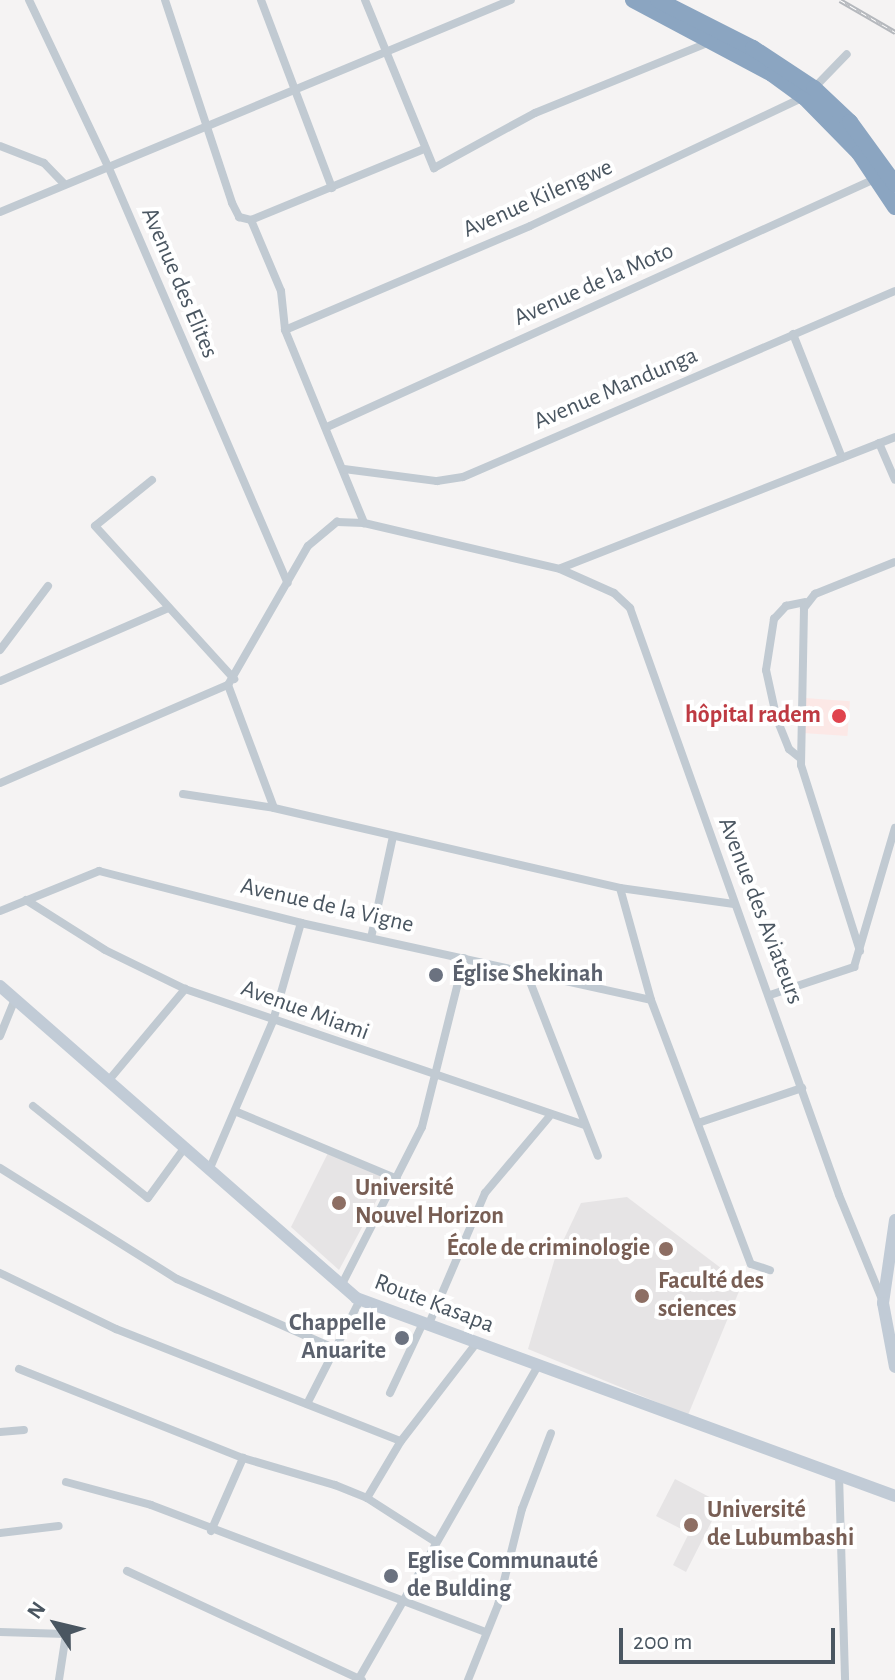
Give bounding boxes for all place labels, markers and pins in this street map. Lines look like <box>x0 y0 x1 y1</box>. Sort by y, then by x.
place label: hôpital radem <box>685 702 821 730</box>
marker: hôpital radem <box>828 705 850 727</box>
place label: Église Shekinah <box>452 961 603 989</box>
marker: Église Shekinah <box>427 966 445 984</box>
place label: Université Nouvel Horizon <box>355 1175 504 1231</box>
marker: Université Nouvel Horizon <box>330 1194 348 1212</box>
place label: École de criminologie <box>447 1235 650 1263</box>
marker: École de criminologie <box>657 1240 675 1258</box>
place label: Faculté des sciences <box>658 1268 764 1324</box>
marker: Faculté des sciences <box>633 1287 651 1305</box>
place label: Chappelle Anuarite <box>289 1310 386 1366</box>
marker: Chappelle Anuarite <box>393 1329 411 1347</box>
place label: Université de Lubumbashi <box>707 1497 854 1553</box>
marker: Université de Lubumbashi <box>682 1516 700 1534</box>
place label: Eglise Communauté de Bulding <box>407 1548 598 1604</box>
marker: Eglise Communauté de Bulding <box>382 1567 400 1585</box>

